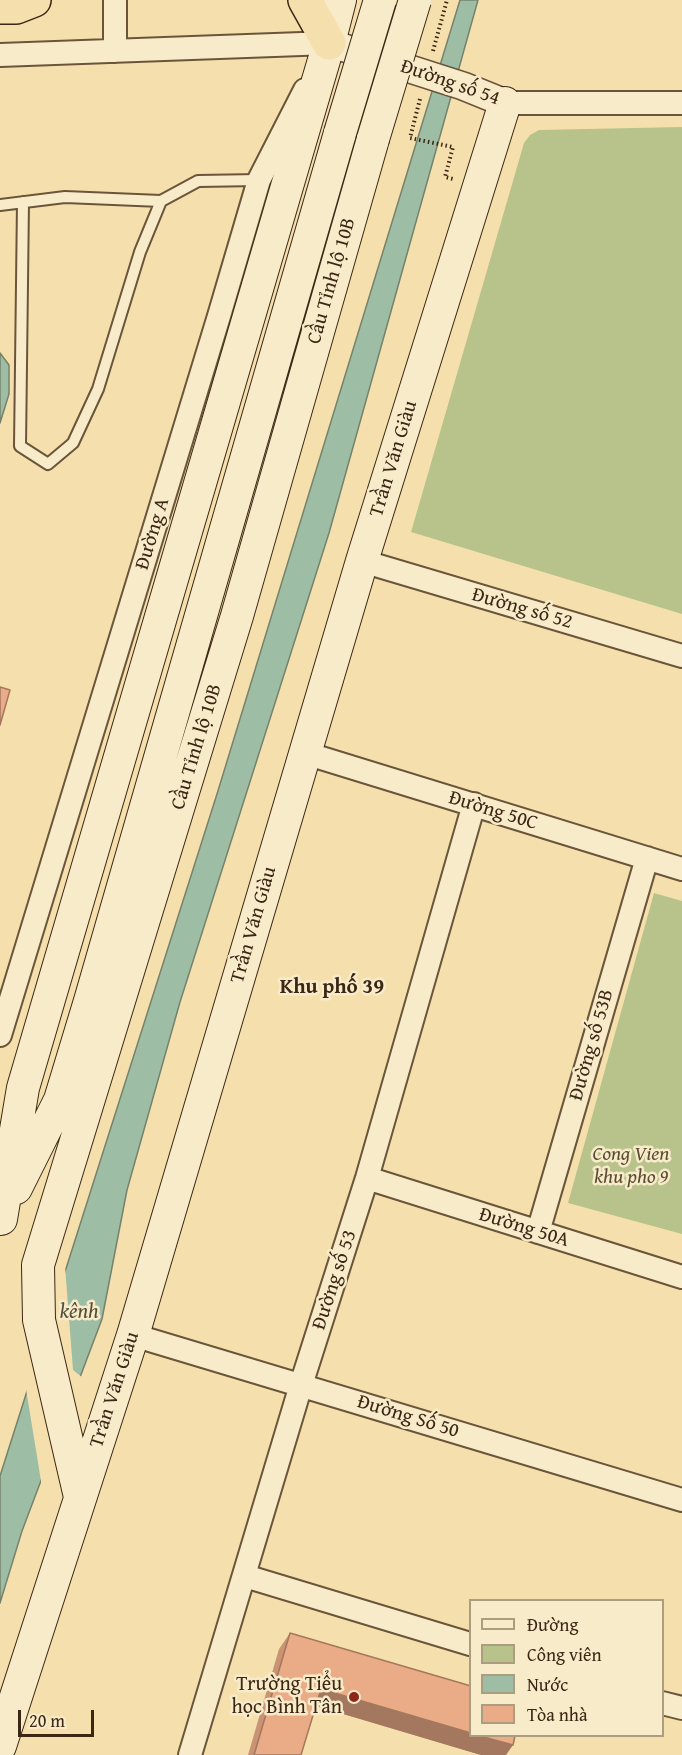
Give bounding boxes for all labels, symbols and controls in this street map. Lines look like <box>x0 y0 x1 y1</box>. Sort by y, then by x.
street label: Đường số 54 <box>397 55 503 111</box>
street label: Cầu Tỉnh lộ 10B <box>303 215 361 347</box>
street label: Trần Văn Giàu <box>365 398 423 520</box>
street label: Đường A <box>131 495 175 573</box>
street label: Đường số 52 <box>469 583 575 635</box>
street label: Cầu Tỉnh lộ 10B <box>167 681 227 813</box>
street label: Đường 50C <box>446 786 540 836</box>
street label: Trần Văn Giàu <box>226 864 282 986</box>
district label: Khu phố 39 <box>280 975 384 1001</box>
street label: Đường số 53B <box>565 987 619 1103</box>
park label: Cong Vien khu pho 9 <box>593 1143 669 1190</box>
street label: Đường 50A <box>476 1203 572 1253</box>
street label: Đường số 53 <box>308 1227 362 1333</box>
water label: kênh <box>59 1300 99 1326</box>
street label: Trần Văn Giàu <box>85 1329 145 1451</box>
street label: Đường Số 50 <box>354 1390 462 1444</box>
legend <box>469 1599 664 1737</box>
text: Đường <box>527 1611 578 1638</box>
text: Công viên <box>527 1641 602 1668</box>
text: Nước <box>527 1671 568 1698</box>
place label: Trường Tiểu học Bình Tân <box>232 1673 342 1720</box>
marker: Trường Tiểu học Bình Tân <box>347 1690 361 1704</box>
scale bar <box>21 1698 98 1736</box>
text: Tòa nhà <box>527 1701 587 1728</box>
text: 20 m <box>29 1707 65 1734</box>

